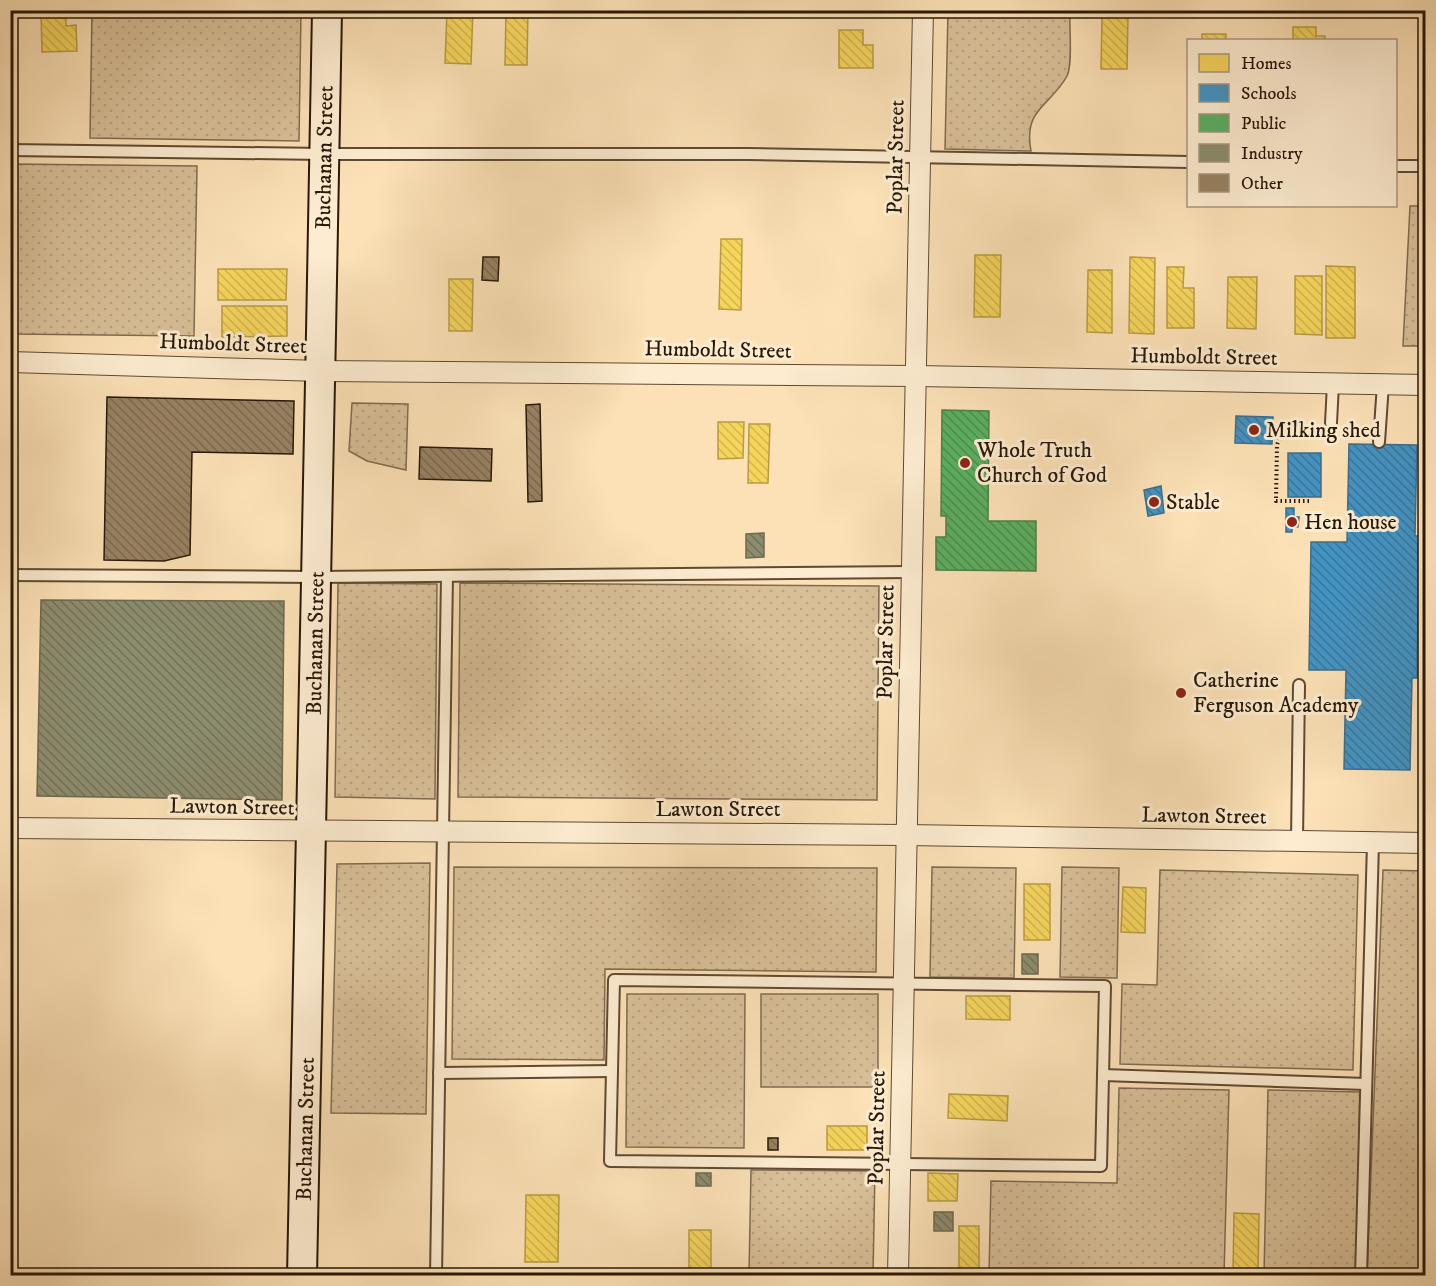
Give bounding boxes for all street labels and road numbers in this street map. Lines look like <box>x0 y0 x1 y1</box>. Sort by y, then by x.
street label: Buchanan Street <box>309 85 339 229</box>
street label: Poplar Street <box>881 99 911 215</box>
street label: Humboldt Street <box>159 328 307 360</box>
street label: Humboldt Street <box>644 335 792 365</box>
street label: Humboldt Street <box>1130 342 1278 372</box>
street label: Buchanan Street <box>300 571 330 715</box>
street label: Poplar Street <box>871 584 901 700</box>
street label: Lawton Street <box>169 792 295 822</box>
street label: Lawton Street <box>655 796 781 823</box>
street label: Lawton Street <box>1141 801 1267 831</box>
street label: Buchanan Street <box>290 1057 320 1201</box>
street label: Poplar Street <box>862 1070 892 1186</box>

